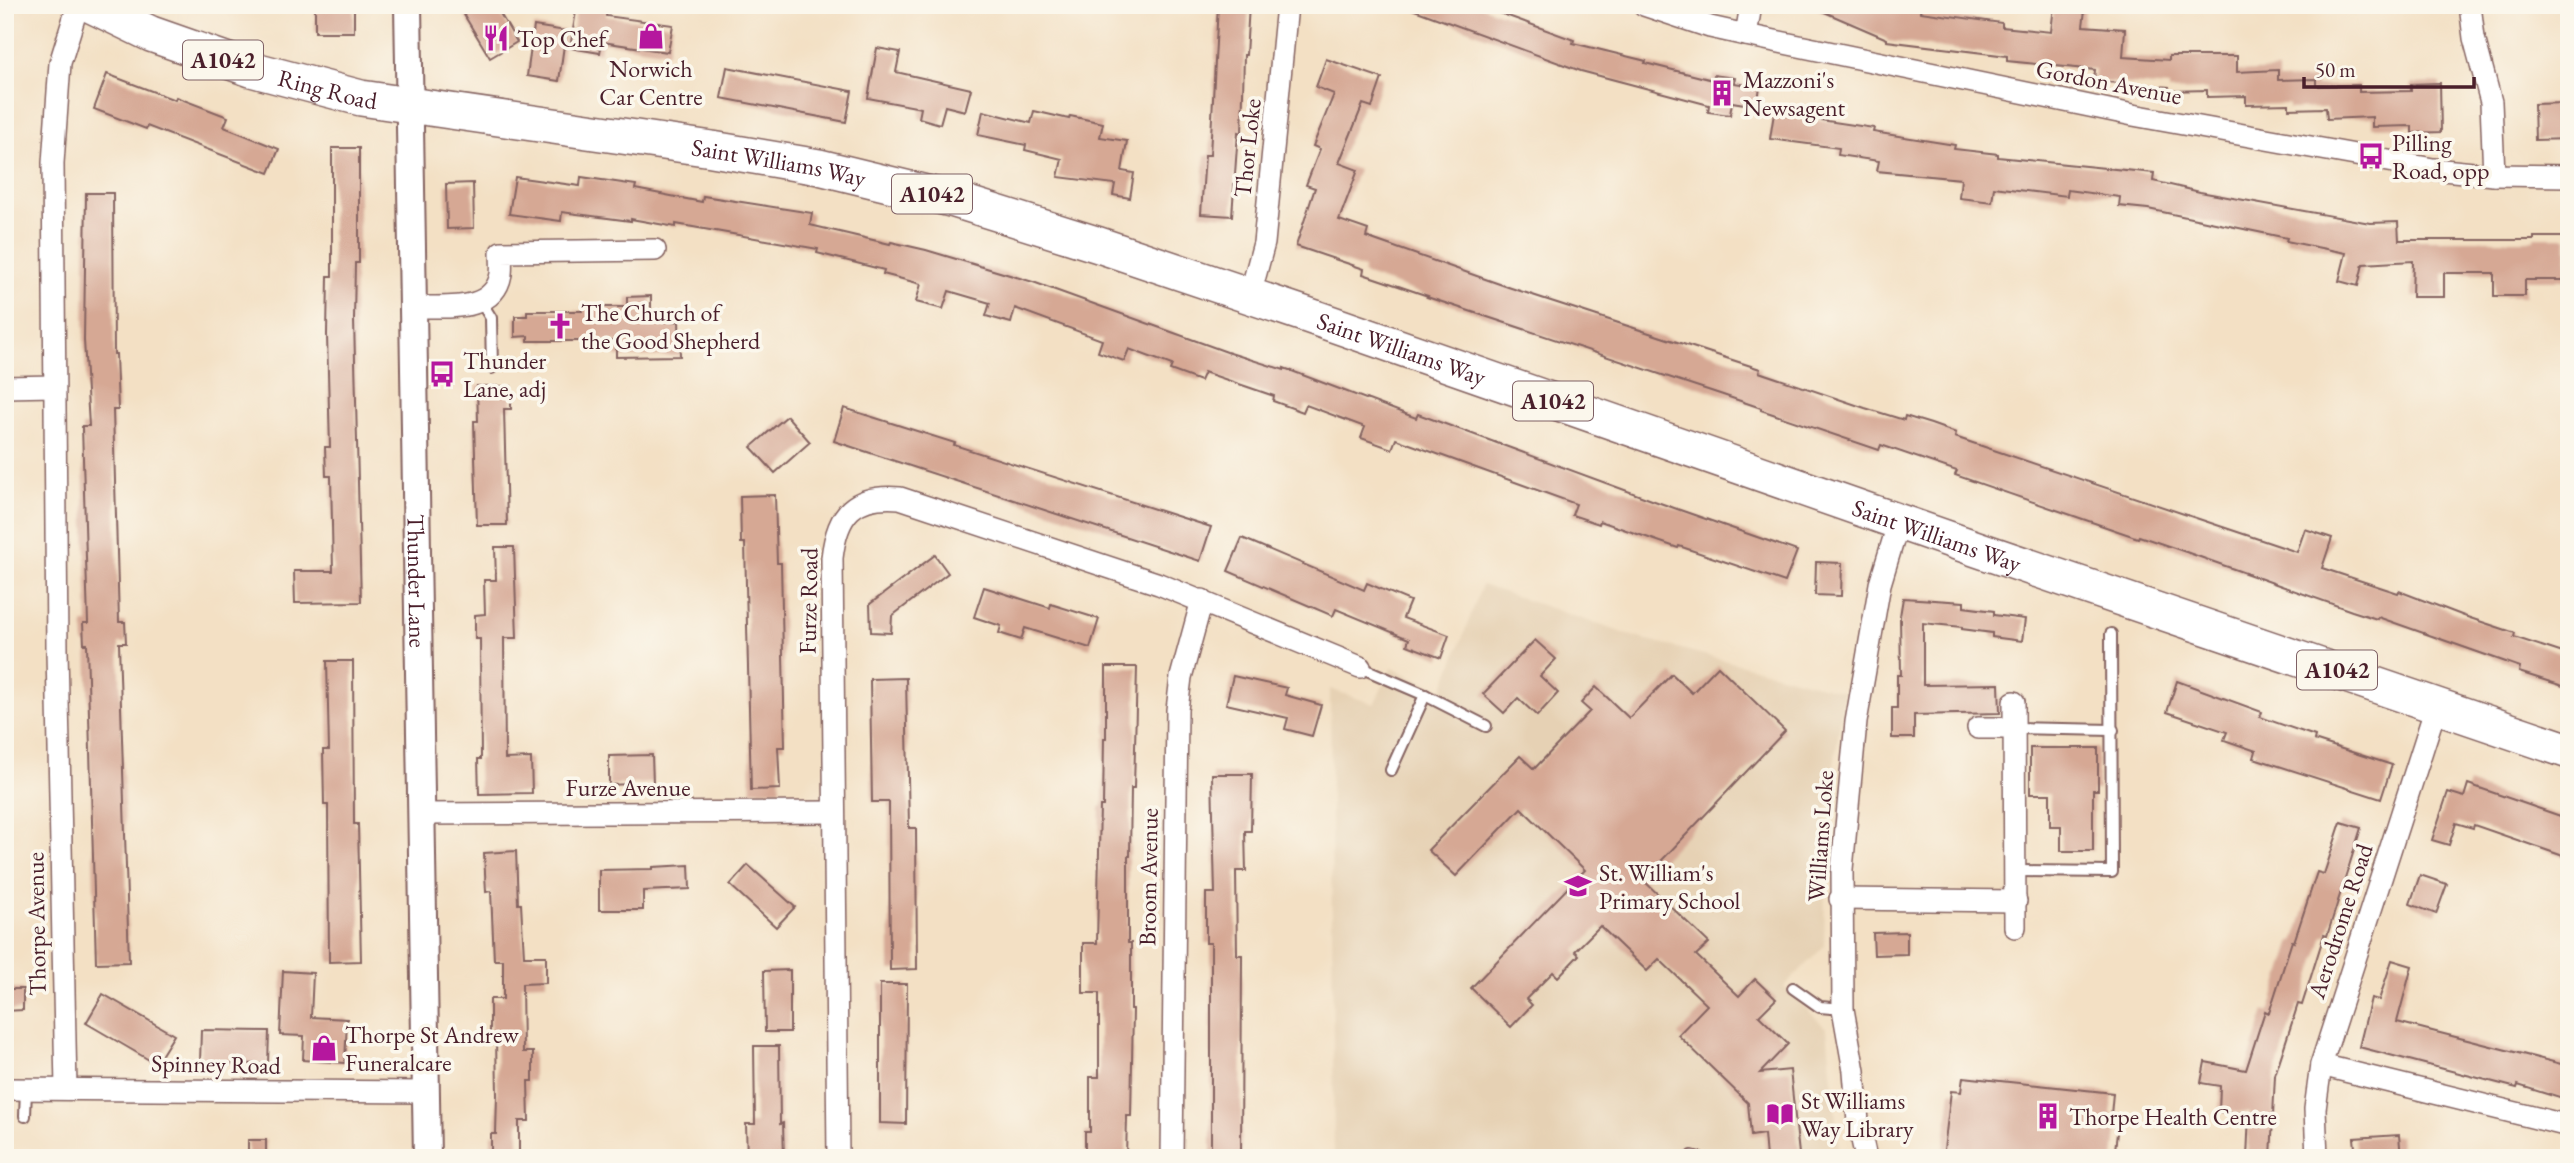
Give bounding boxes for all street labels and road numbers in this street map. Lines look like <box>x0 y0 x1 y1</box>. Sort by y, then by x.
road number: A1042 <box>183 40 263 80</box>
street label: Gordon Avenue <box>2034 53 2184 111</box>
street label: Ring Road <box>275 61 380 116</box>
street label: Thor Loke <box>1226 97 1268 199</box>
street label: Saint Williams Way <box>690 131 870 193</box>
road number: A1042 <box>892 174 972 214</box>
street label: Saint Williams Way <box>1313 304 1491 392</box>
road number: A1042 <box>1513 382 1593 420</box>
street label: Saint Williams Way <box>1848 491 2026 579</box>
street label: Thunder Lane <box>401 514 434 648</box>
street label: Furze Road <box>792 547 824 654</box>
road number: A1042 <box>2297 650 2377 690</box>
street label: Williams Loke <box>1800 769 1840 903</box>
street label: Furze Avenue <box>565 772 691 803</box>
street label: Broom Avenue <box>1131 808 1165 946</box>
street label: Aerodrome Road <box>2300 839 2380 1003</box>
street label: Thorpe Avenue <box>19 852 53 996</box>
street label: Spinney Road <box>151 1047 282 1081</box>

